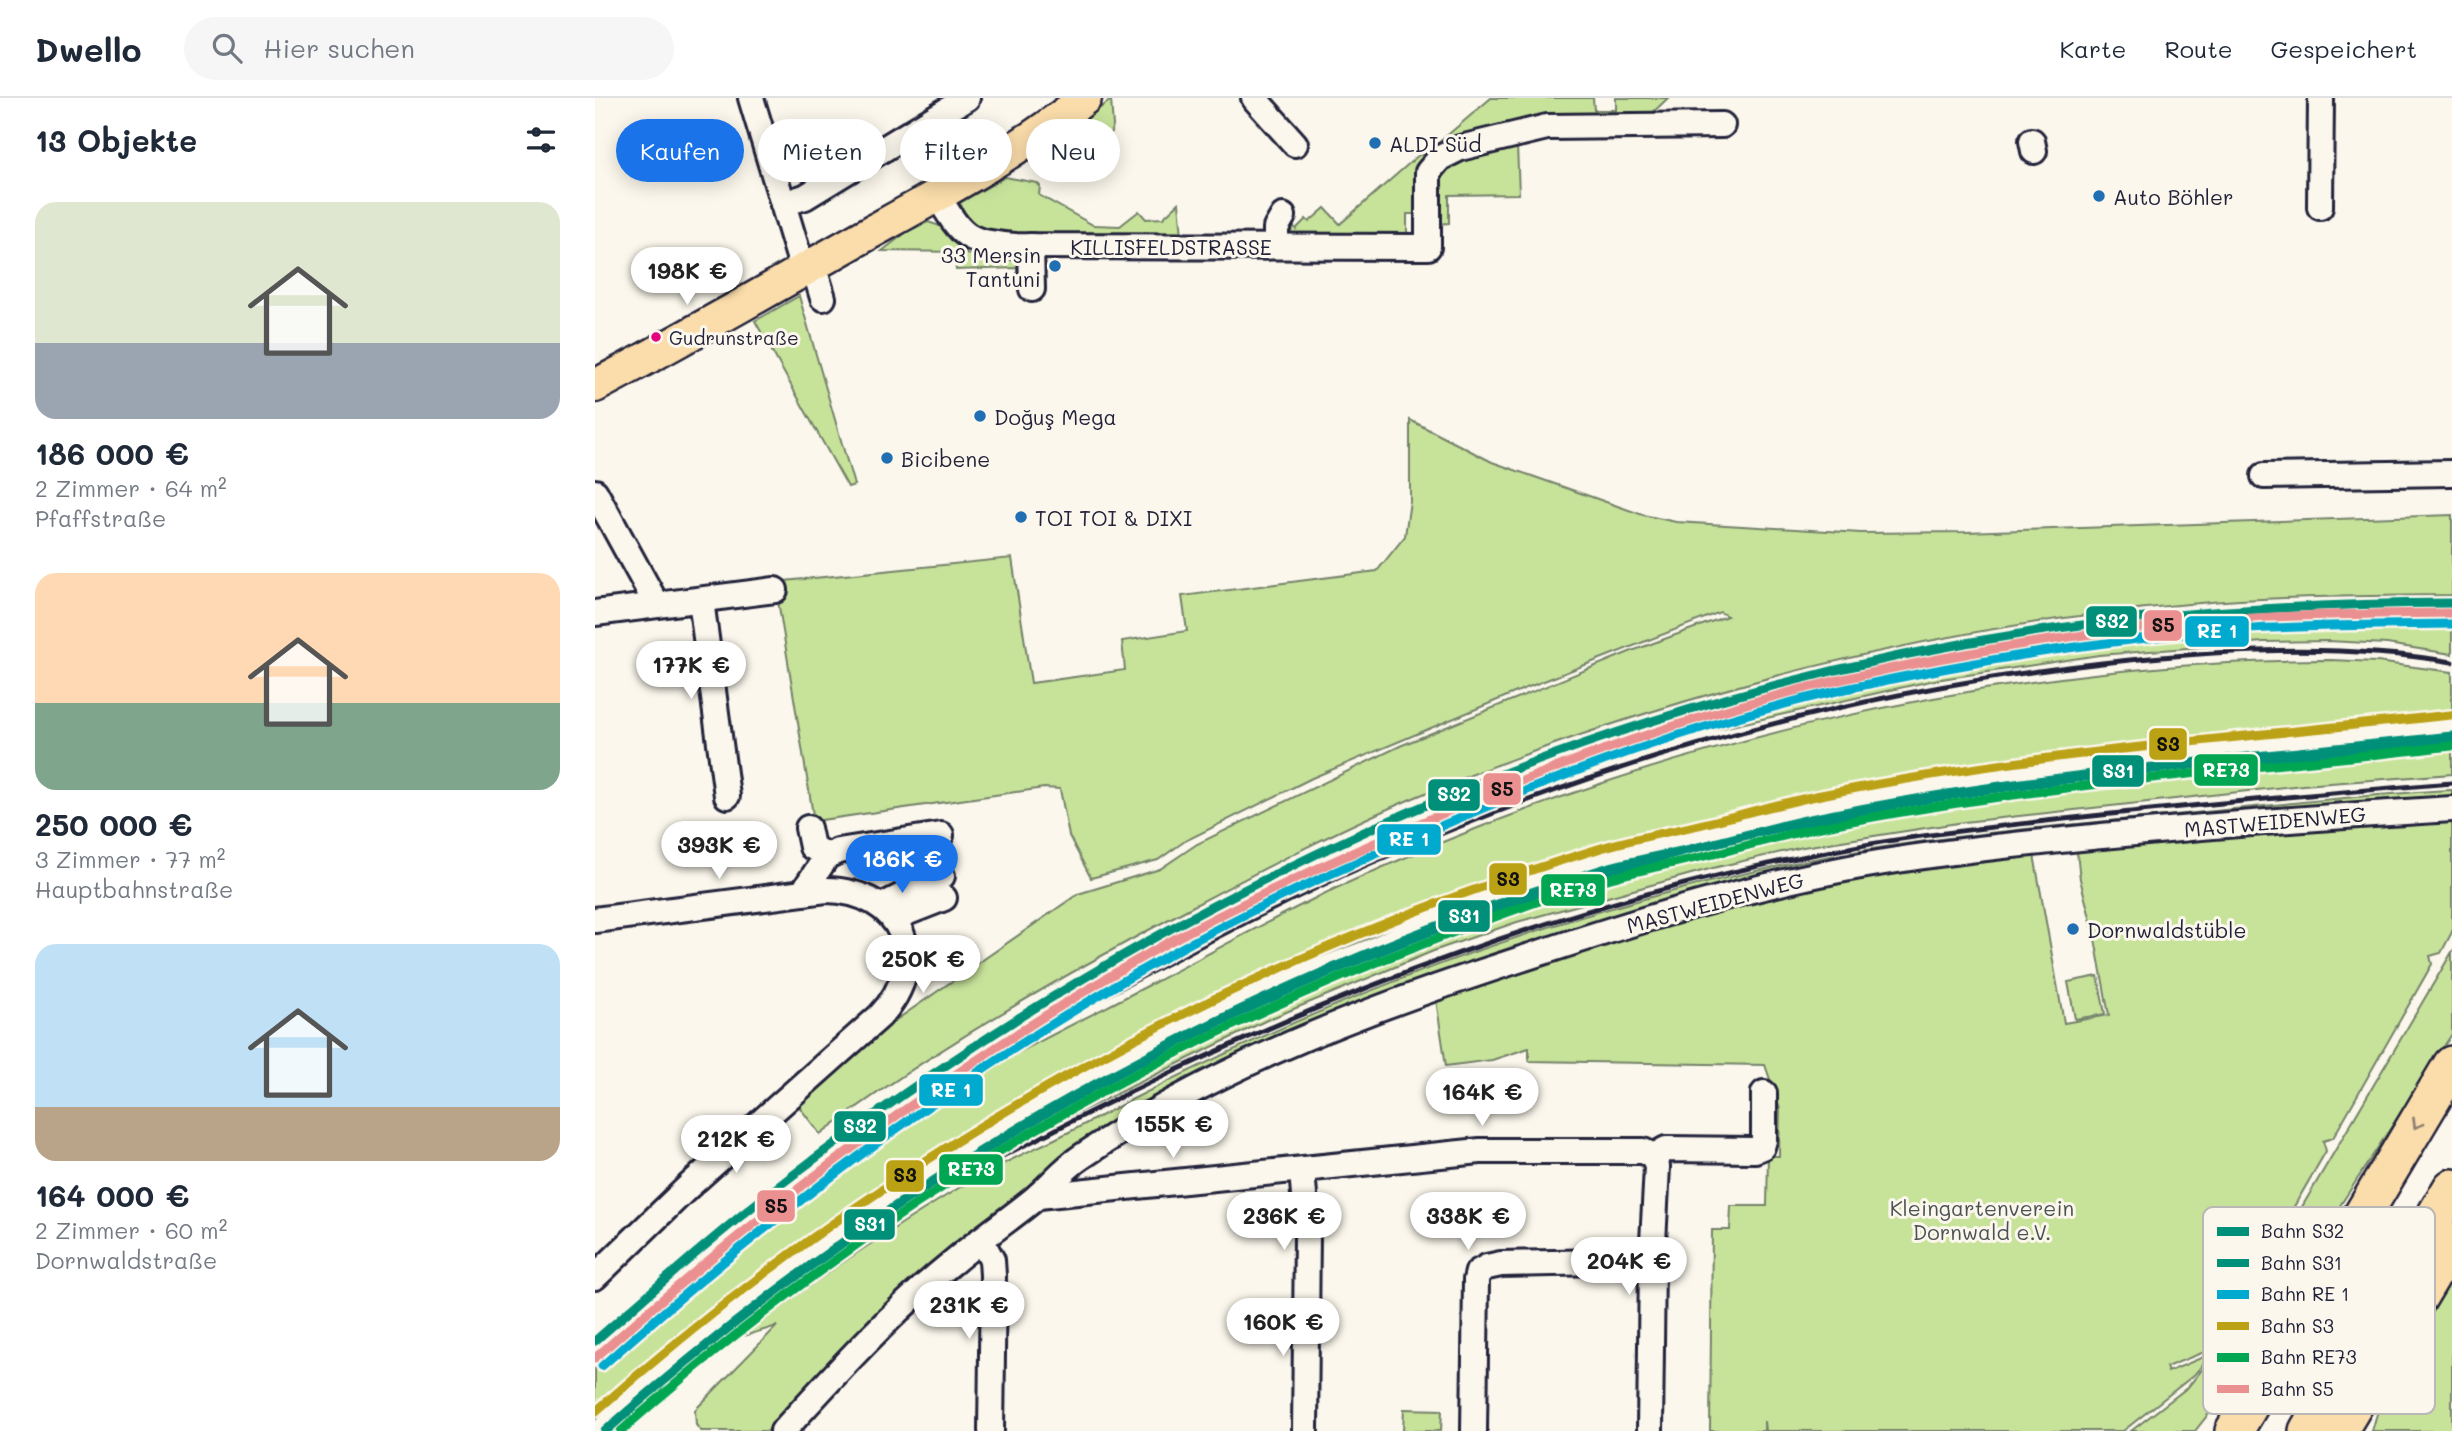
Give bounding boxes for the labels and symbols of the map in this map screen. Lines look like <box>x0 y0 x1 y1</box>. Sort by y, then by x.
place label: ALDI Süd <box>1389 130 1482 157</box>
marker: ALDI Süd <box>1367 135 1383 151</box>
place label: Auto Böhler <box>2113 183 2234 210</box>
marker: Auto Böhler <box>2091 188 2107 204</box>
street label: KILLISFELDSTRASSE <box>1070 233 1272 260</box>
place label: 33 Mersin Tantuni <box>941 241 1041 292</box>
pin: 198K € <box>630 248 744 307</box>
marker: 33 Mersin Tantuni <box>1047 258 1063 274</box>
place label: Gudrunstraße <box>669 325 799 350</box>
marker: Gudrunstraße <box>649 330 663 344</box>
place label: Doğuş Mega <box>994 403 1116 430</box>
marker: Doğuş Mega <box>972 408 988 424</box>
place label: Bicibene <box>901 445 990 472</box>
marker: Bicibene <box>879 450 895 466</box>
place label: TOI TOI & DIXI <box>1035 504 1192 531</box>
marker: TOI TOI & DIXI <box>1013 509 1029 525</box>
line badge: S32 <box>2085 605 2138 638</box>
text: S32 <box>2095 608 2129 633</box>
line badge: S5 <box>2143 609 2183 642</box>
text: S5 <box>2152 612 2175 637</box>
line badge: RE 1 <box>2184 615 2250 648</box>
text: RE 1 <box>2197 618 2237 643</box>
pin: 177K € <box>634 642 748 701</box>
line badge: S3 <box>2148 727 2188 761</box>
text: S3 <box>2156 731 2180 756</box>
line badge: RE73 <box>2193 753 2259 787</box>
line badge: S31 <box>2091 754 2145 788</box>
text: RE73 <box>2202 757 2250 782</box>
text: S31 <box>2102 758 2134 783</box>
line badge: S5 <box>1482 772 1522 806</box>
text: S5 <box>1491 776 1514 801</box>
line badge: S32 <box>1427 778 1481 812</box>
text: S32 <box>1437 781 1471 806</box>
street label: MASTWEIDENWEG <box>2183 800 2367 842</box>
pin: 393K € <box>662 822 776 881</box>
line badge: RE 1 <box>1376 823 1442 856</box>
text: RE 1 <box>1389 826 1429 851</box>
pin: 186K € <box>845 836 959 895</box>
line badge: S3 <box>1488 862 1528 896</box>
street label: MASTWEIDENWEG <box>1623 865 1807 939</box>
text: S3 <box>1496 866 1520 891</box>
line badge: RE73 <box>1540 873 1606 907</box>
text: RE73 <box>1549 877 1597 902</box>
line badge: S31 <box>1437 899 1491 933</box>
text: S31 <box>1448 903 1480 928</box>
place label: Dornwaldstüble <box>2087 916 2247 943</box>
marker: Dornwaldstüble <box>2065 921 2081 937</box>
pin: 250K € <box>866 936 980 995</box>
pin: 164K € <box>1425 1068 1539 1128</box>
line badge: RE 1 <box>918 1073 984 1107</box>
text: RE 1 <box>931 1077 971 1102</box>
pin: 155K € <box>1116 1100 1230 1160</box>
line badge: S32 <box>833 1110 887 1143</box>
text: S32 <box>843 1113 877 1138</box>
pin: 212K € <box>679 1116 793 1175</box>
one-way arrow <box>2413 1116 2426 1129</box>
line badge: RE73 <box>938 1153 1004 1186</box>
text: RE73 <box>947 1156 995 1181</box>
line badge: S3 <box>885 1159 925 1193</box>
text: S3 <box>893 1162 917 1187</box>
line badge: S5 <box>756 1189 796 1223</box>
pin: 236K € <box>1227 1192 1341 1252</box>
pin: 338K € <box>1411 1192 1525 1252</box>
text: S5 <box>765 1193 788 1218</box>
park label: Kleingartenverein Dornwald e.V. <box>1890 1194 2074 1245</box>
legend <box>2203 1207 2435 1414</box>
line badge: S31 <box>843 1208 896 1241</box>
text: S31 <box>854 1211 886 1236</box>
text: Bahn S32 <box>2261 1218 2344 1243</box>
pin: 204K € <box>1572 1238 1686 1297</box>
text: Bahn S31 <box>2261 1250 2342 1275</box>
text: Bahn RE 1 <box>2261 1281 2350 1306</box>
pin: 231K € <box>912 1282 1026 1341</box>
pin: 160K € <box>1226 1298 1340 1358</box>
text: Bahn S3 <box>2261 1313 2334 1338</box>
text: Bahn RE73 <box>2261 1344 2357 1369</box>
text: Bahn S5 <box>2261 1376 2334 1401</box>

